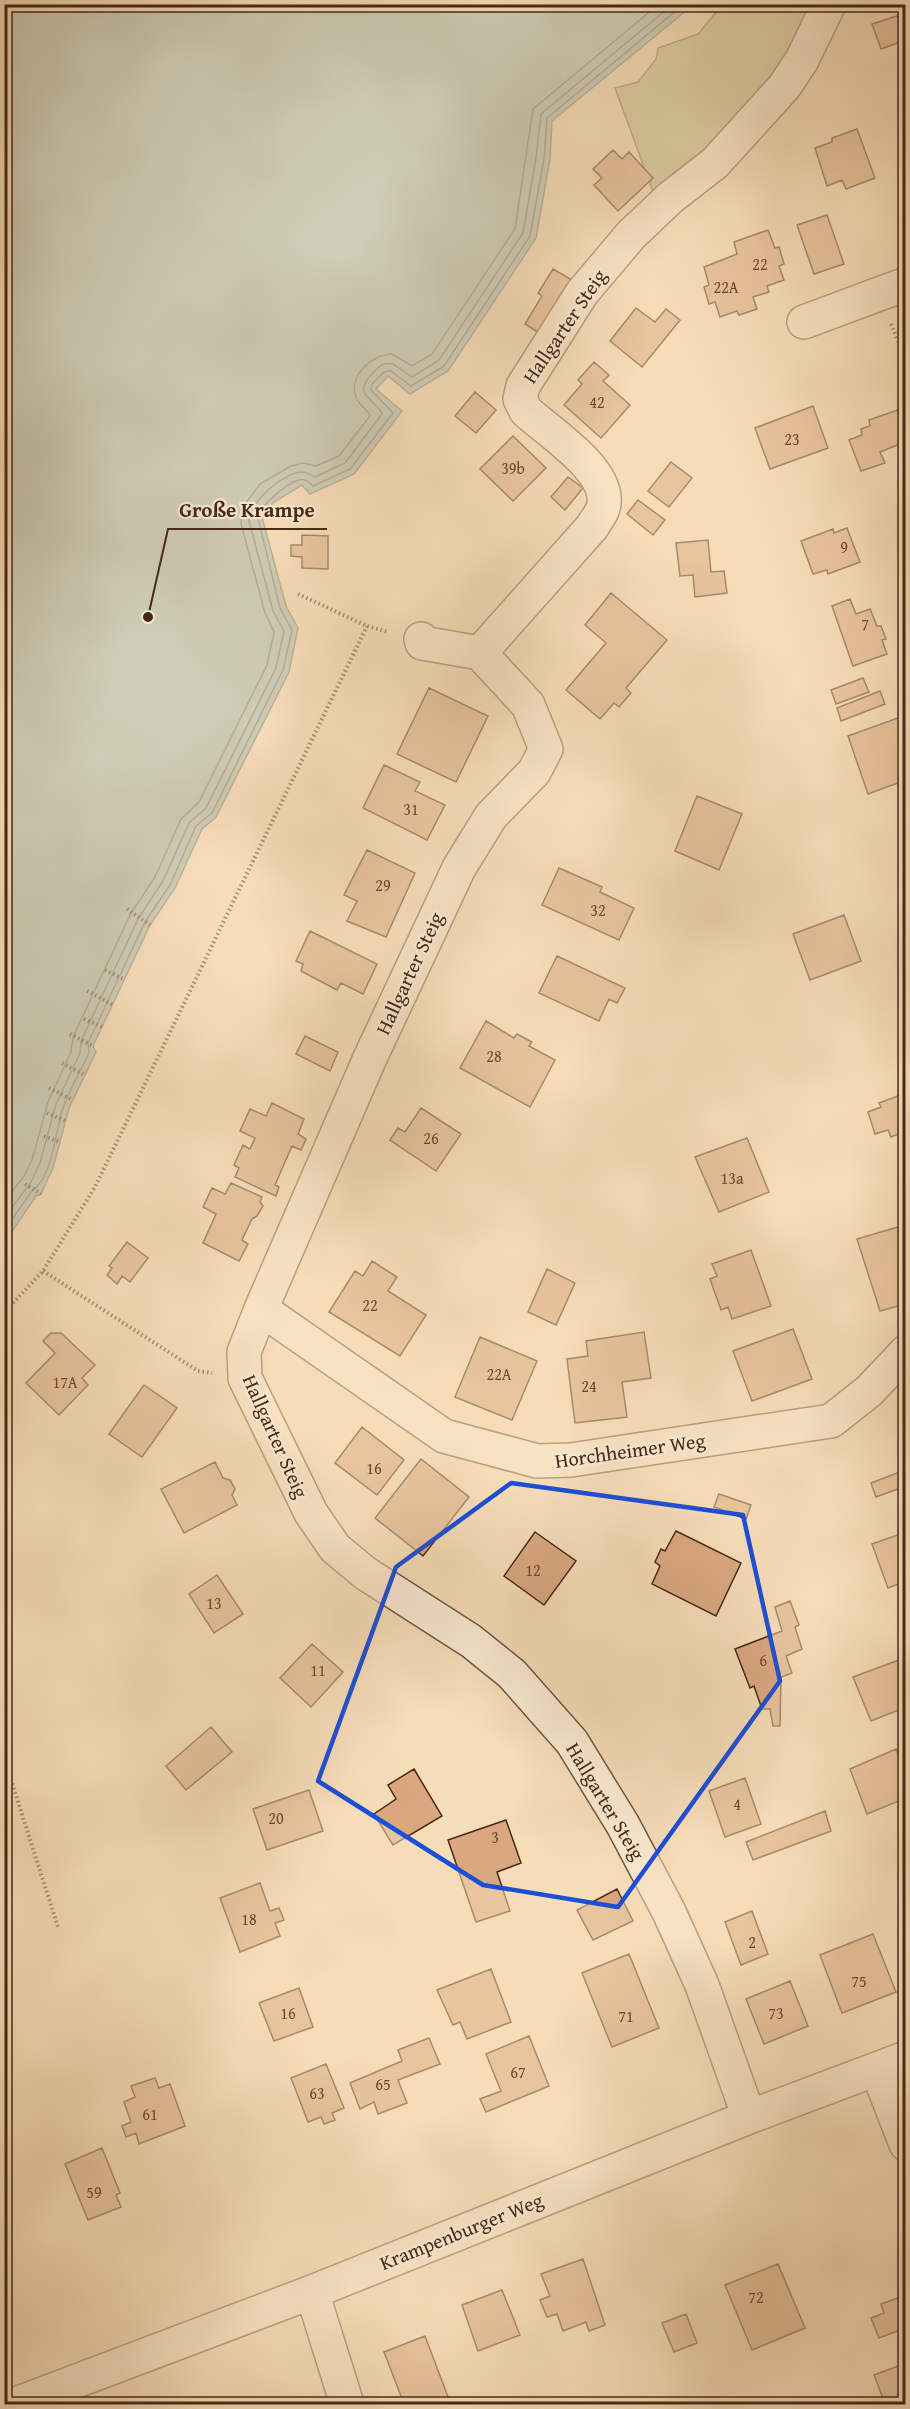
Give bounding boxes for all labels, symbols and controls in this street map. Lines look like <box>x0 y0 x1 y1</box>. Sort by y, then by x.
house number: 22 <box>752 252 768 276</box>
street label: Hallgarter Steig <box>515 263 613 389</box>
house number: 22A <box>713 275 739 299</box>
house number: 42 <box>589 390 605 414</box>
house number: 23 <box>784 427 800 451</box>
house number: 39b <box>501 456 525 480</box>
callout: Große Krampe <box>168 490 327 529</box>
text: Große Krampe <box>179 494 315 525</box>
house number: 9 <box>840 535 848 559</box>
house number: 7 <box>861 612 869 636</box>
house number: 31 <box>403 797 419 821</box>
house number: 29 <box>375 873 391 897</box>
house number: 32 <box>590 898 606 922</box>
street label: Hallgarter Steig <box>368 907 450 1039</box>
house number: 28 <box>486 1044 502 1068</box>
house number: 26 <box>423 1126 439 1150</box>
house number: 13a <box>721 1166 744 1190</box>
house number: 22 <box>362 1293 378 1317</box>
house number: 22A <box>486 1362 512 1386</box>
house number: 17A <box>52 1370 78 1394</box>
street label: Hallgarter Steig <box>236 1370 316 1502</box>
house number: 24 <box>581 1374 597 1398</box>
street label: Horchheimer Weg <box>553 1425 707 1475</box>
house number: 16 <box>366 1456 382 1480</box>
house number: 12 <box>525 1558 541 1582</box>
house number: 13 <box>206 1591 222 1615</box>
house number: 6 <box>759 1648 767 1672</box>
house number: 11 <box>310 1658 326 1682</box>
street label: Hallgarter Steig <box>559 1737 653 1865</box>
house number: 4 <box>733 1792 741 1816</box>
house number: 20 <box>268 1806 284 1830</box>
house number: 3 <box>491 1825 499 1849</box>
house number: 18 <box>241 1907 257 1931</box>
house number: 2 <box>748 1930 756 1954</box>
house number: 75 <box>851 1969 867 1993</box>
house number: 16 <box>280 2001 296 2025</box>
house number: 73 <box>768 2001 784 2025</box>
house number: 71 <box>618 2004 634 2028</box>
house number: 67 <box>510 2060 526 2084</box>
house number: 65 <box>375 2072 391 2096</box>
house number: 63 <box>309 2081 325 2105</box>
house number: 61 <box>142 2102 158 2126</box>
house number: 59 <box>86 2180 102 2204</box>
street label: Krampenburger Weg <box>375 2185 547 2277</box>
house number: 72 <box>748 2285 764 2309</box>

